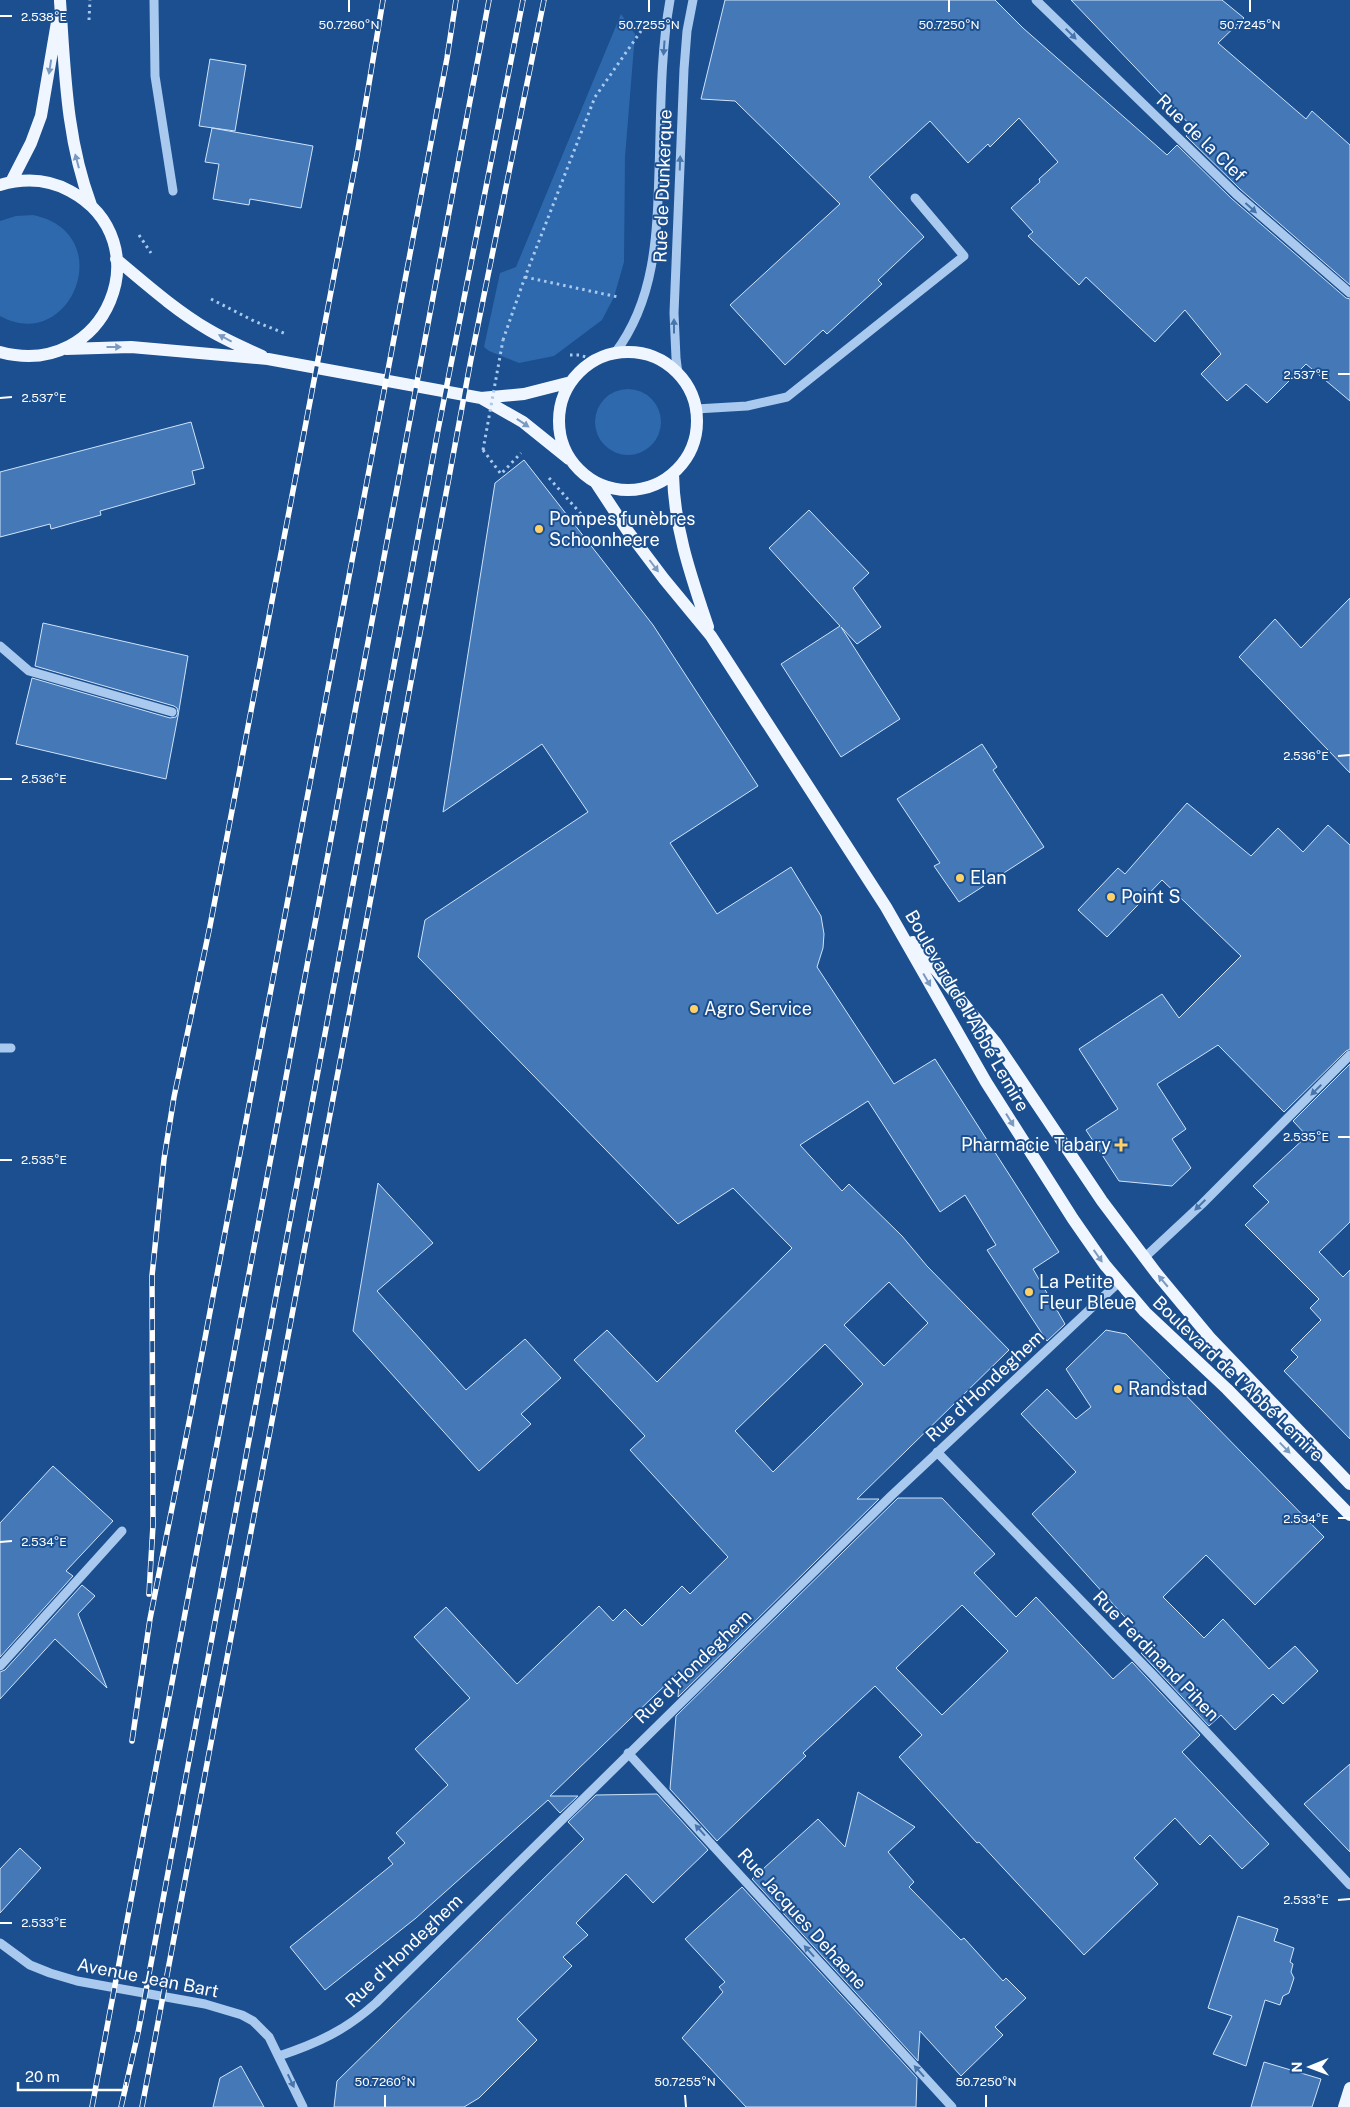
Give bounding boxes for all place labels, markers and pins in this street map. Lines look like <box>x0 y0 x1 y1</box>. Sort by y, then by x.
place label: Pompes funèbres Schoonheere <box>549 508 695 550</box>
marker: Pompes funèbres Schoonheere <box>533 523 545 535</box>
place label: Elan <box>970 867 1007 888</box>
marker: Elan <box>954 872 966 884</box>
place label: Point S <box>1121 886 1181 907</box>
marker: Point S <box>1105 891 1117 903</box>
place label: Agro Service <box>704 998 812 1019</box>
marker: Agro Service <box>688 1003 700 1015</box>
place label: Pharmacie Tabary <box>961 1134 1111 1155</box>
marker: Pharmacie Tabary <box>1115 1139 1127 1151</box>
place label: La Petite Fleur Bleue <box>1039 1271 1135 1313</box>
marker: La Petite Fleur Bleue <box>1023 1286 1035 1298</box>
place label: Randstad <box>1128 1378 1208 1399</box>
marker: Randstad <box>1112 1383 1124 1395</box>

